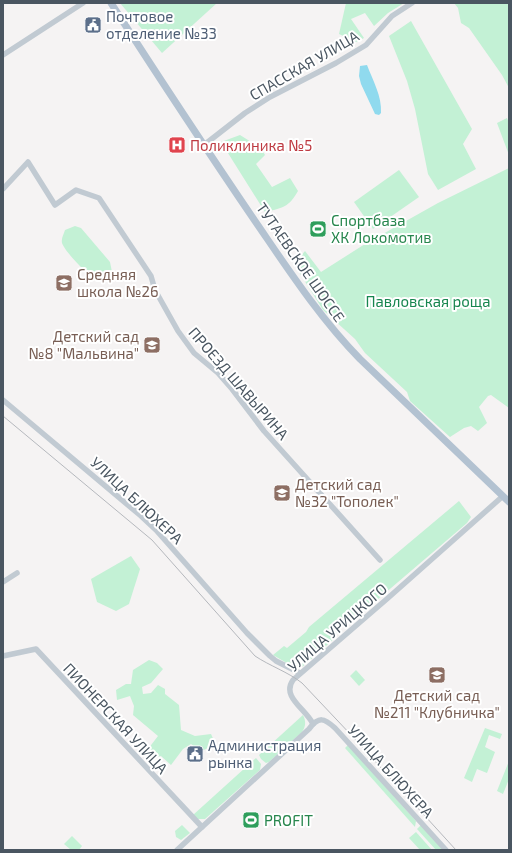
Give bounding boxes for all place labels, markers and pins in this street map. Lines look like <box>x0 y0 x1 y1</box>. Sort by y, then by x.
place label: Почтовое отделение №33 <box>106 7 217 42</box>
public building icon: Почтовое отделение №33 <box>83 15 103 35</box>
hospital icon: Поликлиника №5 <box>167 135 187 155</box>
place label: Поликлиника №5 <box>190 136 312 154</box>
place label: Спортбаза ХК Локомотив <box>331 211 432 246</box>
sports icon: Спортбаза ХК Локомотив <box>308 219 328 239</box>
place label: Средняя школа №26 <box>77 265 159 300</box>
school or university icon: Средняя школа №26 <box>54 273 74 293</box>
place label: Детский сад №8 "Мальвина" <box>29 327 139 362</box>
school or university icon: Детский сад №8 "Мальвина" <box>142 335 162 355</box>
place label: Детский сад №32 "Тополек" <box>295 475 399 510</box>
school or university icon: Детский сад №32 "Тополек" <box>272 483 292 503</box>
school or university icon: Детский сад №211 "Клубничка" <box>427 665 447 685</box>
place label: Детский сад №211 "Клубничка" <box>374 686 500 722</box>
place label: Администрация рынка <box>208 736 321 771</box>
public building icon: Администрация рынка <box>185 744 205 764</box>
sports icon: PROFIT <box>241 810 261 830</box>
place label: PROFIT <box>264 811 313 829</box>

